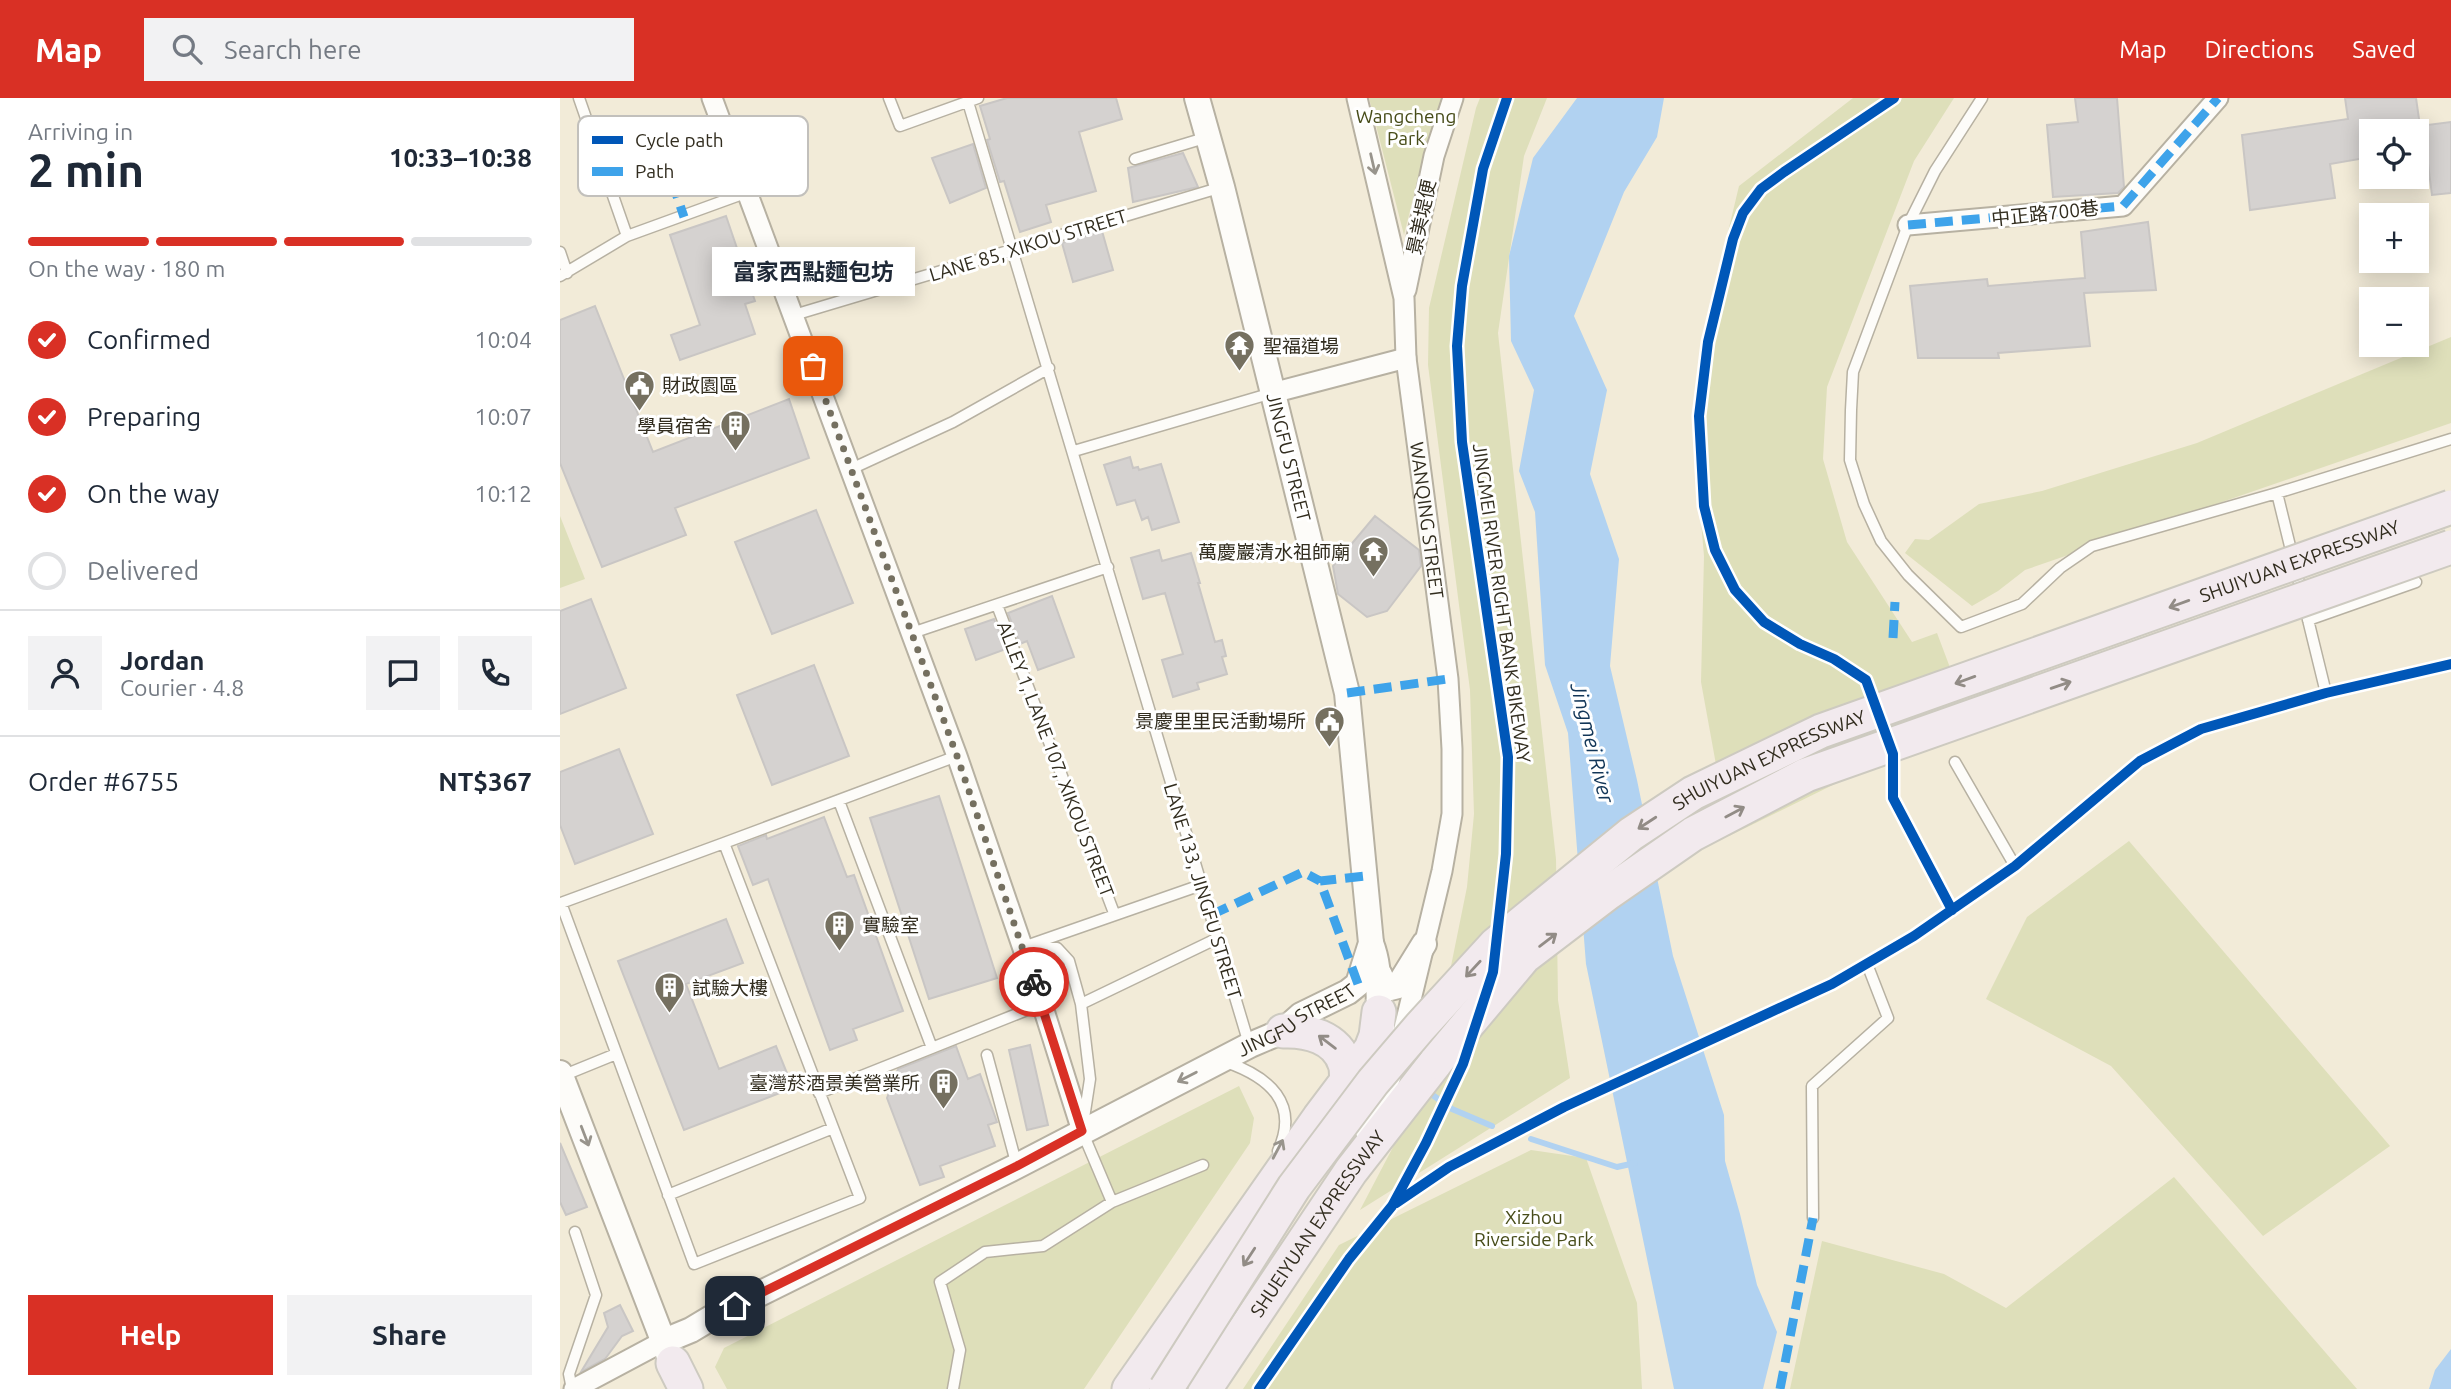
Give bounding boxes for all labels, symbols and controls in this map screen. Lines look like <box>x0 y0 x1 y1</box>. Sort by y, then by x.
search box <box>144 18 634 81</box>
icon: search <box>168 30 206 68</box>
text: Map <box>35 31 102 68</box>
text: Search here <box>224 35 362 64</box>
text: Map <box>2119 36 2166 63</box>
text: Directions <box>2204 36 2314 63</box>
text: Saved <box>2352 36 2416 63</box>
park label: Wangcheng Park <box>1356 105 1456 149</box>
legend <box>578 116 808 196</box>
text: Arriving in <box>28 119 133 144</box>
map controls <box>2359 119 2429 357</box>
button: locate <box>2359 119 2429 189</box>
text: Cycle path <box>635 129 724 151</box>
text: 10:33–10:38 <box>389 143 532 172</box>
text: 2 min <box>28 144 144 196</box>
one-way arrow <box>1367 153 1380 175</box>
text: Path <box>635 160 674 182</box>
street label: 景美堤便 <box>1402 178 1440 256</box>
street label: 中正路700巷 <box>1990 196 2100 230</box>
button: + <box>2359 203 2429 273</box>
street label: LANE 85, XIKOU STREET <box>927 204 1130 286</box>
callout: 富家西點麵包坊 <box>712 247 914 296</box>
text: On the way · 180 m <box>28 256 225 281</box>
text: 富家西點麵包坊 <box>733 259 894 284</box>
button: − <box>2359 287 2429 357</box>
icon: check <box>28 321 66 359</box>
text: Confirmed <box>87 325 211 354</box>
text: 10:04 <box>474 327 532 352</box>
temple icon: 聖福道場 <box>1223 329 1257 373</box>
place label: 聖福道場 <box>1263 335 1339 357</box>
pin <box>783 336 843 396</box>
icon: bag <box>794 347 832 385</box>
public building icon: 財政園區 <box>622 368 656 412</box>
place label: 財政園區 <box>662 374 738 396</box>
street label: JINGFU STREET <box>1262 390 1316 524</box>
icon: check <box>28 398 66 436</box>
text: Preparing <box>87 402 201 431</box>
text: 10:07 <box>474 404 532 429</box>
building icon: 學員宿舍 <box>719 409 753 453</box>
place label: 學員宿舍 <box>637 415 713 437</box>
street label: WANQING STREET <box>1406 441 1448 600</box>
street label: JINGMEI RIVER RIGHT BANK BIKEWAY <box>1469 442 1535 764</box>
icon: check <box>28 475 66 513</box>
text: On the way <box>87 479 219 508</box>
text: 10:12 <box>474 481 532 506</box>
street label: SHUIYUAN EXPRESSWAY <box>2196 515 2403 607</box>
temple icon: 萬慶巖清水祖師廟 <box>1356 535 1390 579</box>
place label: 萬慶巖清水祖師廟 <box>1198 541 1350 563</box>
text: Delivered <box>87 556 199 585</box>
one-way arrow <box>2169 598 2190 611</box>
street label: ALLEY 1, LANE 107, XIKOU STREET <box>993 618 1119 900</box>
button: person <box>28 636 102 710</box>
button: chat <box>366 636 440 710</box>
button: phone <box>458 636 532 710</box>
text: Jordan <box>120 646 205 675</box>
text: Courier · 4.8 <box>120 675 244 700</box>
one-way arrow <box>1954 675 1976 687</box>
one-way arrow <box>2049 678 2071 690</box>
water label: Jingmei River <box>1566 679 1620 806</box>
public building icon: 景慶里里民活動場所 <box>1312 704 1346 748</box>
street label: SHUIYUAN EXPRESSWAY <box>1668 705 1868 815</box>
place label: 景慶里里民活動場所 <box>1135 710 1306 732</box>
text: Order #6755 <box>28 767 179 796</box>
text: NT$367 <box>438 767 532 796</box>
street label: LANE 133, JINGFU STREET <box>1160 781 1246 1002</box>
one-way arrow <box>1724 804 1745 818</box>
one-way arrow <box>1637 816 1657 830</box>
building icon: 實驗室 <box>822 908 856 952</box>
place label: 實驗室 <box>862 914 919 936</box>
one-way arrow <box>1538 932 1556 947</box>
courier <box>999 947 1069 1017</box>
one-way arrow <box>1465 960 1481 978</box>
icon: bike <box>1015 963 1053 1001</box>
building icon: 試驗大樓 <box>652 971 686 1015</box>
place label: 試驗大樓 <box>692 977 768 999</box>
street label: JINGFU STREET <box>1233 979 1361 1061</box>
one-way arrow <box>1318 1035 1336 1050</box>
building icon: 臺灣菸酒景美營業所 <box>926 1066 960 1110</box>
one-way arrow <box>1177 1071 1198 1084</box>
place label: 臺灣菸酒景美營業所 <box>749 1072 920 1094</box>
one-way arrow <box>579 1125 592 1147</box>
street label: SHUEIYUAN EXPRESSWAY <box>1245 1126 1389 1321</box>
one-way arrow <box>1271 1140 1285 1160</box>
park label: Xizhou Riverside Park <box>1474 1206 1594 1250</box>
one-way arrow <box>1242 1247 1256 1266</box>
pin <box>705 1276 765 1336</box>
icon: home <box>716 1287 754 1325</box>
button: Help <box>28 1295 273 1375</box>
button: Share <box>287 1295 532 1375</box>

